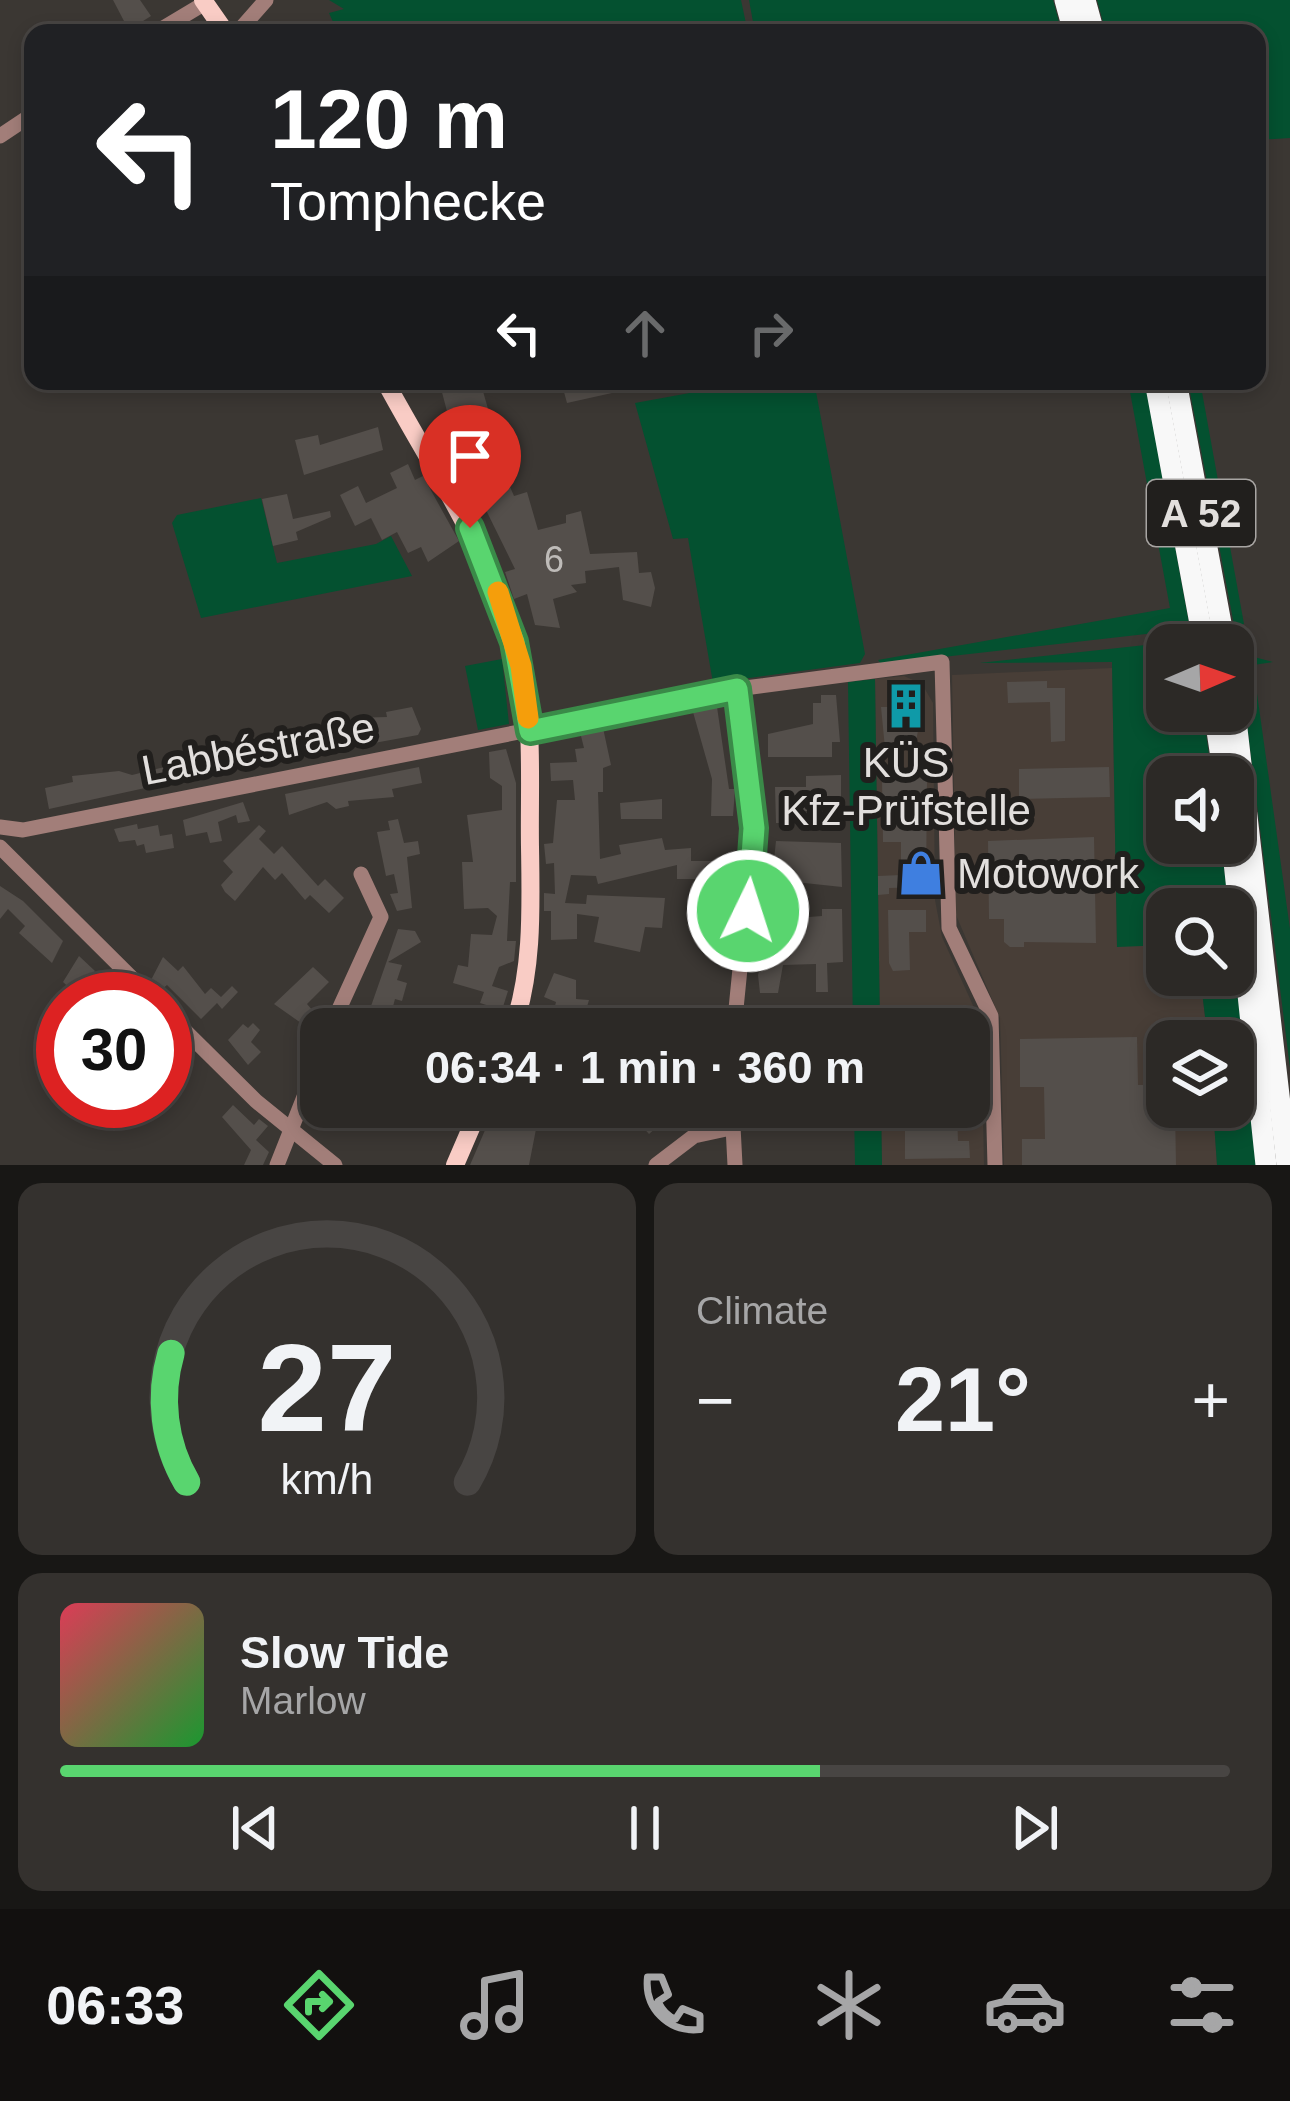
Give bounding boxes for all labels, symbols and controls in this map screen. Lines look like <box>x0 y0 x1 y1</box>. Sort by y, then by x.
icon: left <box>72 72 228 228</box>
text: 120 m <box>270 72 508 166</box>
text: Tomphecke <box>270 171 546 231</box>
icon: left <box>486 300 552 366</box>
icon: ahead <box>612 300 678 366</box>
icon: right <box>738 300 804 366</box>
pin <box>419 405 521 528</box>
icon: arrive <box>437 423 503 489</box>
road number: A 52 <box>1147 480 1255 546</box>
house number: 6 <box>544 539 564 580</box>
north arrow <box>1146 624 1254 732</box>
map controls <box>1146 624 1254 1128</box>
building icon: KÜS Kfz-Prüfstelle <box>881 681 931 731</box>
street label: Labbéstraße <box>138 703 378 794</box>
place label: KÜS Kfz-Prüfstelle <box>781 739 1031 834</box>
button: sound <box>1146 756 1254 864</box>
position arrow <box>685 848 811 974</box>
shop icon: Motowork <box>896 848 946 898</box>
place label: Motowork <box>957 850 1140 897</box>
button: search <box>1146 888 1254 996</box>
speed limit sign: 30 <box>36 972 192 1128</box>
button: layers <box>1146 1020 1254 1128</box>
text: 06:34 · 1 min · 360 m <box>425 1042 865 1093</box>
text: Climate <box>696 1289 828 1332</box>
text: 27 <box>258 1318 396 1457</box>
text: 21° <box>895 1350 1031 1450</box>
text: − <box>696 1363 735 1437</box>
text: + <box>1191 1363 1230 1437</box>
text: km/h <box>281 1455 373 1503</box>
text: Slow Tide <box>240 1627 449 1678</box>
text: Marlow <box>240 1679 366 1722</box>
icon: previous <box>222 1795 288 1861</box>
icon: pause <box>612 1795 678 1861</box>
icon: next <box>1002 1795 1068 1861</box>
icon: directions <box>277 1963 361 2047</box>
icon: music <box>453 1963 537 2047</box>
icon: phone <box>630 1963 714 2047</box>
icon: climate <box>807 1963 891 2047</box>
icon: car <box>983 1963 1067 2047</box>
icon: filters <box>1160 1963 1244 2047</box>
text: 06:33 <box>46 1975 184 2035</box>

